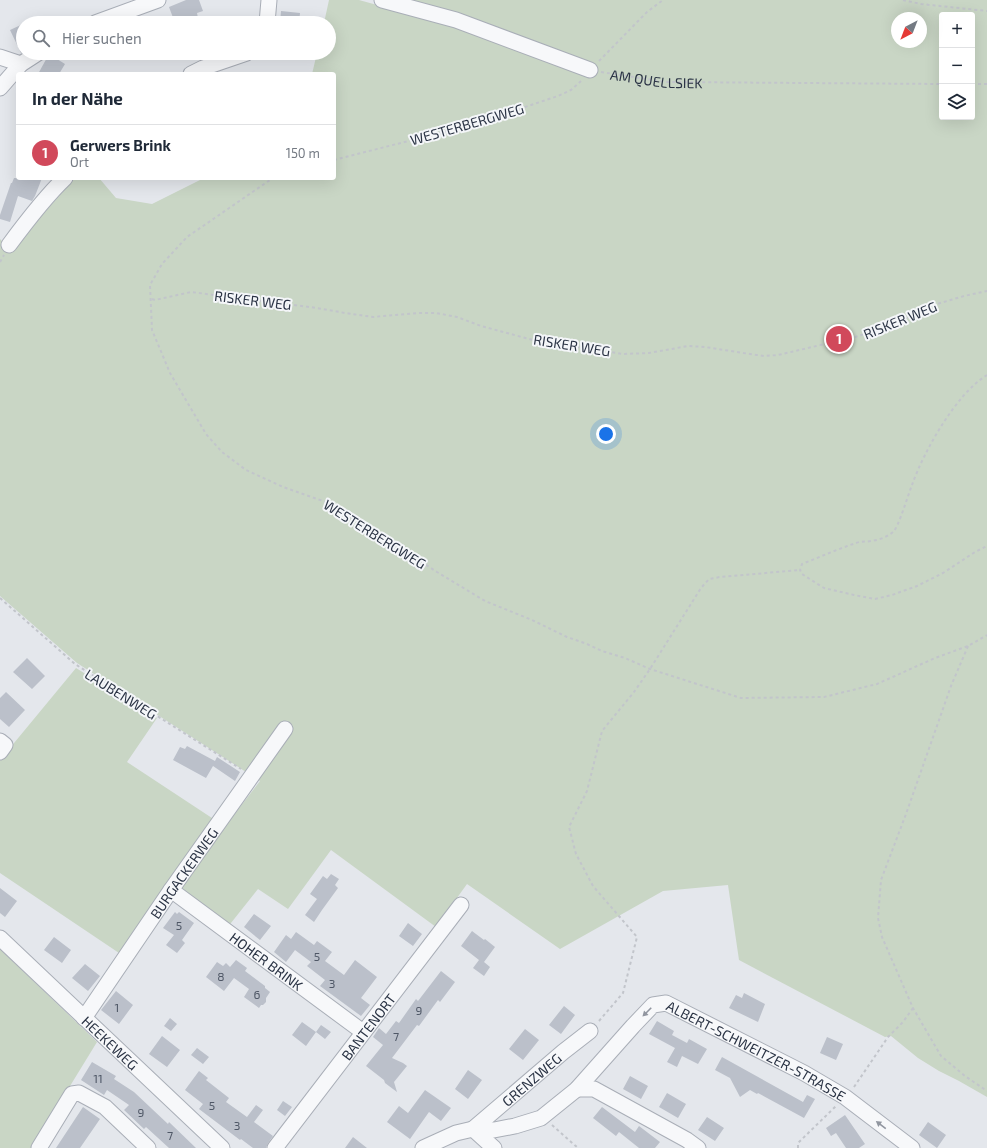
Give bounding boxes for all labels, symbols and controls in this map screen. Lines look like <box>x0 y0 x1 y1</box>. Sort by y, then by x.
north arrow <box>891 12 927 48</box>
map controls <box>939 12 975 120</box>
button: + <box>939 12 975 48</box>
search box <box>16 16 336 60</box>
icon: search <box>30 27 52 49</box>
text: Hier suchen <box>62 29 142 47</box>
button: − <box>939 48 975 84</box>
street label: AM QUELLSIEK <box>609 65 703 91</box>
button: layers <box>939 84 975 120</box>
text: In der Nähe <box>32 88 123 108</box>
street label: WESTERBERGWEG <box>408 100 526 148</box>
text: Gerwers Brink <box>70 136 171 154</box>
text: 1 <box>42 145 48 161</box>
text: 150 m <box>286 145 320 161</box>
text: Ort <box>70 154 89 170</box>
street label: RISKER WEG <box>213 287 293 313</box>
street label: RISKER WEG <box>861 298 939 342</box>
pin: 1 <box>826 324 852 354</box>
street label: RISKER WEG <box>532 331 612 359</box>
your location <box>596 424 616 444</box>
street label: WESTERBERGWEG <box>321 496 429 572</box>
street label: LAUBENWEG <box>82 665 160 723</box>
street label: BURGACKERWEG <box>146 824 221 921</box>
house number: 5 <box>176 918 182 932</box>
street label: HOHER BRINK <box>227 928 307 994</box>
house number: 5 <box>314 949 320 963</box>
house number: 8 <box>217 969 225 983</box>
house number: 3 <box>329 976 335 990</box>
house number: 6 <box>254 987 261 1001</box>
street label: BANTENORT <box>337 990 399 1063</box>
street label: ALBERT-SCHWEITZER-STRASSE <box>664 996 849 1104</box>
house number: 1 <box>115 1000 119 1014</box>
house number: 9 <box>416 1003 423 1017</box>
one-way arrow <box>642 1007 652 1017</box>
street label: HEEKEWEG <box>79 1012 142 1073</box>
house number: 7 <box>393 1029 399 1043</box>
street label: GRENZWEG <box>498 1049 565 1109</box>
house number: 11 <box>93 1071 103 1085</box>
house number: 5 <box>209 1098 215 1112</box>
house number: 9 <box>138 1105 145 1119</box>
house number: 3 <box>234 1118 240 1132</box>
one-way arrow <box>876 1120 887 1129</box>
house number: 7 <box>167 1128 173 1142</box>

